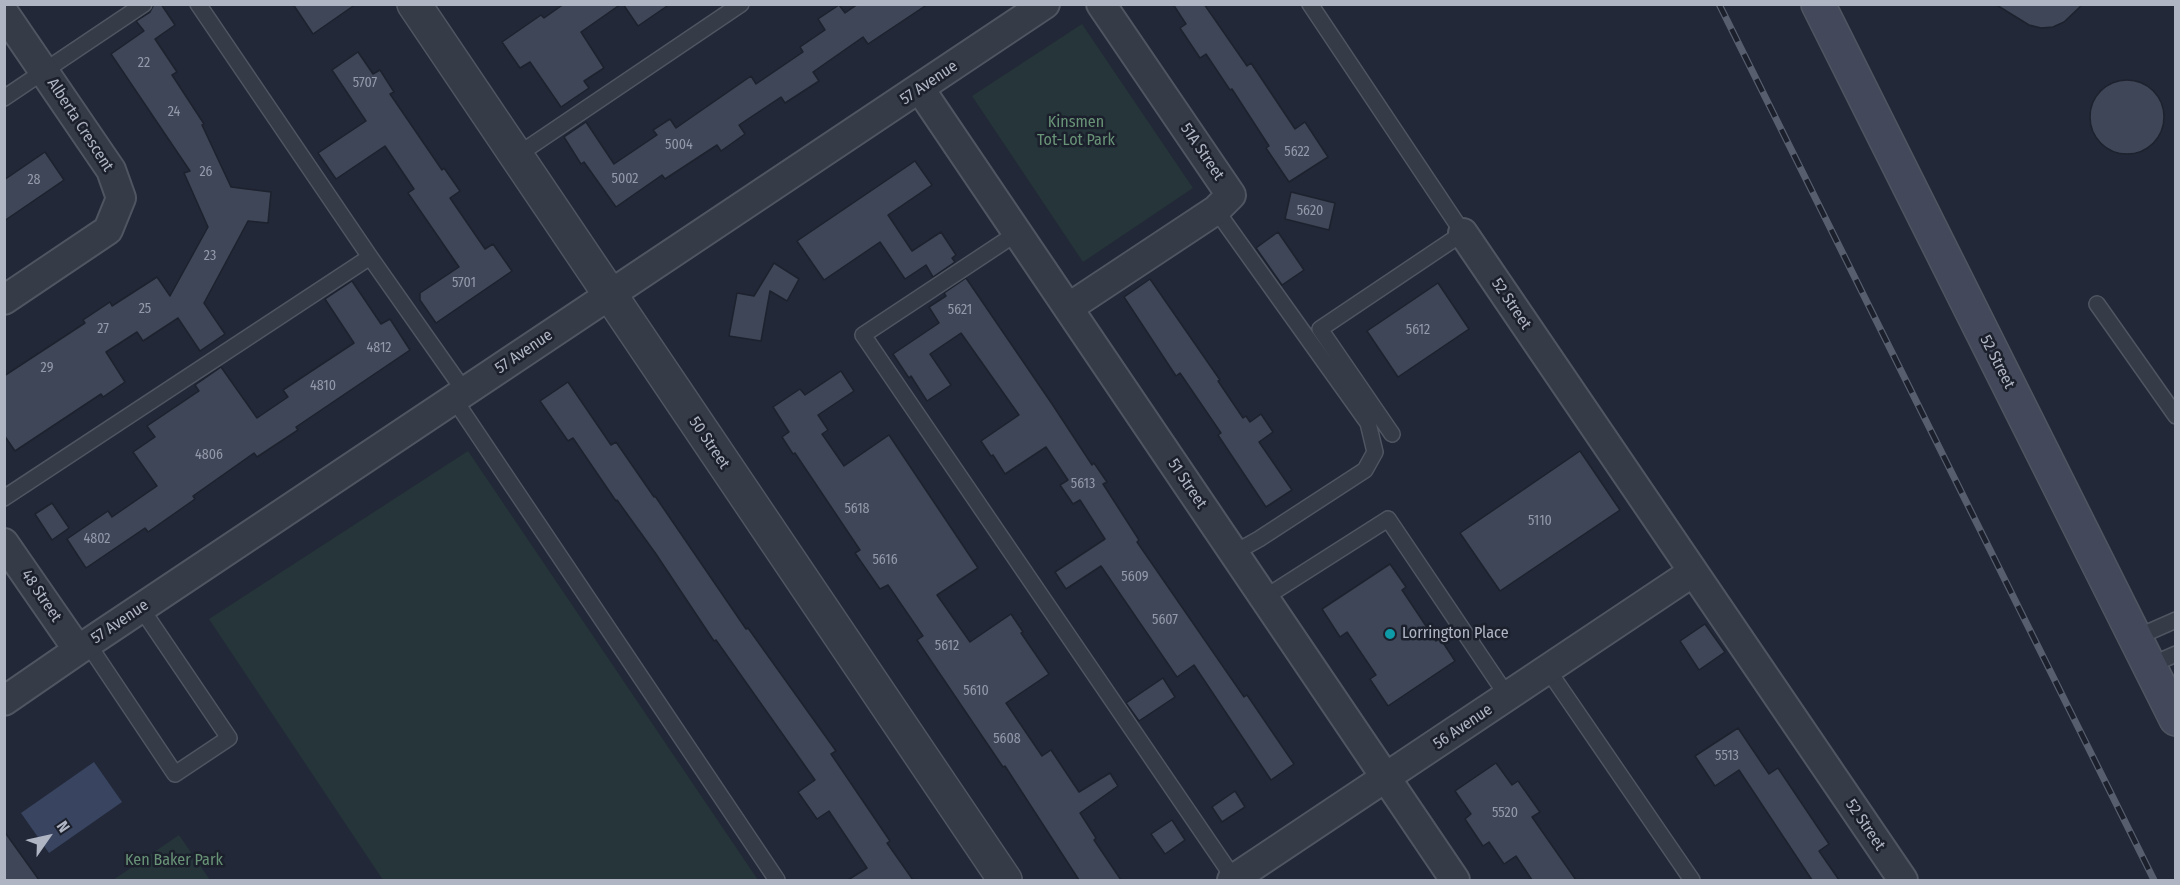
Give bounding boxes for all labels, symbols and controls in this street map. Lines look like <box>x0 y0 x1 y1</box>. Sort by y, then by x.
house number: 22 <box>138 55 150 71</box>
street label: 57 Avenue <box>897 57 961 109</box>
street label: Alberta Crescent <box>43 75 117 175</box>
house number: 5707 <box>353 75 377 91</box>
house number: 24 <box>168 104 180 120</box>
park label: Kinsmen Tot-Lot Park <box>1037 113 1115 151</box>
street label: 51A Street <box>1176 120 1228 184</box>
house number: 5004 <box>665 137 693 153</box>
house number: 5622 <box>1284 144 1310 160</box>
house number: 26 <box>199 164 213 180</box>
house number: 5002 <box>611 171 639 187</box>
house number: 28 <box>27 172 41 188</box>
house number: 5620 <box>1297 203 1323 219</box>
house number: 23 <box>204 248 216 264</box>
house number: 5701 <box>452 275 476 291</box>
street label: 52 Street <box>1487 275 1535 333</box>
house number: 25 <box>139 301 151 317</box>
house number: 5621 <box>948 302 972 318</box>
house number: 27 <box>97 321 109 337</box>
house number: 5612 <box>1406 322 1430 338</box>
street label: 57 Avenue <box>492 326 556 378</box>
street label: 52 Street <box>1975 332 2019 392</box>
house number: 4812 <box>366 340 392 356</box>
house number: 29 <box>41 360 53 376</box>
house number: 4810 <box>310 378 336 394</box>
street label: 50 Street <box>685 413 733 473</box>
house number: 4806 <box>195 447 223 463</box>
street label: 51 Street <box>1163 455 1211 513</box>
house number: 5613 <box>1071 476 1095 492</box>
house number: 5618 <box>844 501 870 517</box>
house number: 5110 <box>1528 513 1552 529</box>
house number: 4802 <box>83 531 111 547</box>
house number: 5616 <box>872 552 898 568</box>
street label: 48 Street <box>17 566 65 626</box>
house number: 5609 <box>1121 569 1149 585</box>
street label: 57 Avenue <box>88 596 152 648</box>
house number: 5607 <box>1152 612 1178 628</box>
place label: Lorrington Place <box>1402 624 1509 644</box>
marker: Lorrington Place <box>1383 627 1397 641</box>
house number: 5612 <box>935 638 959 654</box>
house number: 5610 <box>963 683 989 699</box>
street label: 56 Avenue <box>1430 700 1496 754</box>
house number: 5608 <box>993 731 1021 747</box>
house number: 5513 <box>1715 748 1739 764</box>
street label: 52 Street <box>1841 796 1889 854</box>
house number: 5520 <box>1492 805 1518 821</box>
north arrow <box>18 807 78 867</box>
text: N <box>53 817 74 836</box>
park label: Ken Baker Park <box>125 851 223 871</box>

